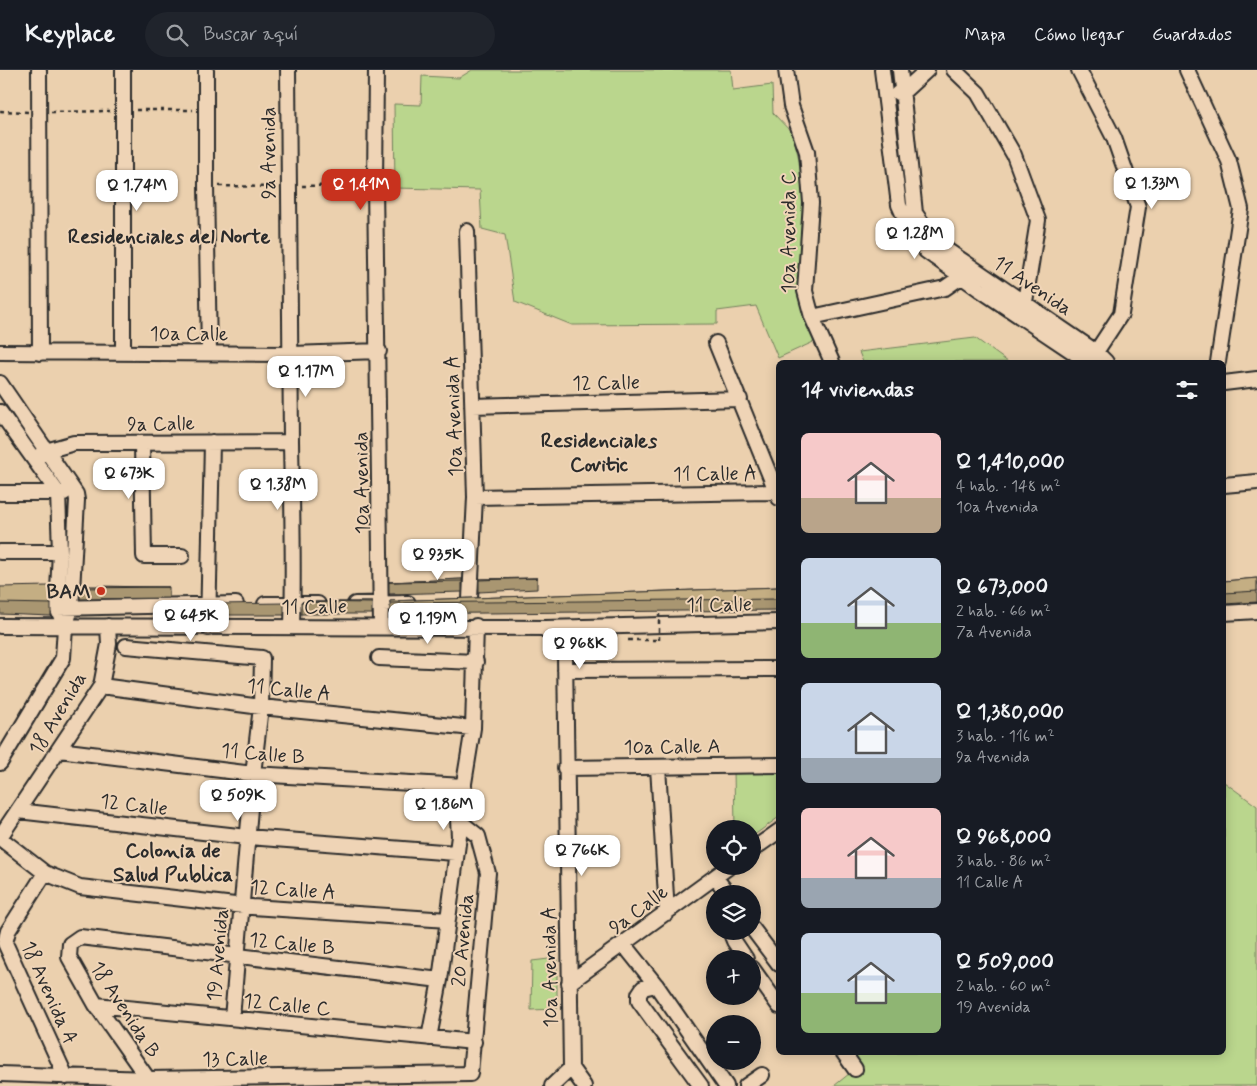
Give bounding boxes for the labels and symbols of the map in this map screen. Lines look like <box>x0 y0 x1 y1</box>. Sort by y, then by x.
street label: 9a Avenida <box>256 107 283 199</box>
pin: Q 1.41M <box>315 168 407 211</box>
pin: Q 1.33M <box>1106 168 1198 210</box>
pin: Q 1.74M <box>91 170 183 212</box>
street label: 10a Avenida C <box>776 171 803 293</box>
pin: Q 1.28M <box>869 218 961 260</box>
district label: Residenciales del Norte <box>68 223 270 251</box>
street label: 11 Avenida <box>987 250 1077 323</box>
street label: 10a Calle <box>150 321 228 348</box>
street label: 10a Avenida A <box>439 355 470 477</box>
pin: Q 1.17M <box>260 356 352 398</box>
street label: 12 Calle <box>572 369 640 398</box>
street label: 9a Calle <box>127 410 195 439</box>
district label: Residenciales Covitic <box>541 427 658 479</box>
street label: 10a Avenida <box>348 431 377 535</box>
pin: Q 673K <box>88 458 170 500</box>
street label: 11 Calle A <box>673 460 757 489</box>
pin: Q 1.38M <box>232 468 324 511</box>
pin: Q 935K <box>397 538 479 581</box>
place label: BAM <box>47 579 91 606</box>
marker: BAM <box>95 585 107 597</box>
street label: 11 Calle <box>686 591 752 620</box>
street label: 11 Calle <box>281 593 347 622</box>
pin: Q 645K <box>150 600 232 642</box>
pin: Q 1.19M <box>382 602 474 645</box>
pin: Q 968K <box>539 628 621 670</box>
street label: 18 Avenida <box>23 667 94 760</box>
street label: 11 Calle A <box>245 673 332 708</box>
street label: 10a Calle A <box>623 733 721 762</box>
street label: 11 Calle B <box>220 737 306 772</box>
pin: Q 509K <box>197 780 279 822</box>
street label: 12 Calle <box>98 788 169 823</box>
pin: Q 1.86M <box>398 788 490 831</box>
pin: Q 766K <box>541 834 623 877</box>
district label: Colonia de Salud Publica <box>113 837 233 889</box>
street label: 12 Calle A <box>249 874 337 907</box>
street label: 9a Calle <box>604 879 674 941</box>
street label: 20 Avenida <box>446 892 481 988</box>
street label: 10a Avenida A <box>536 906 565 1028</box>
street label: 19 Avenida <box>201 907 236 1003</box>
street label: 12 Calle B <box>248 927 336 962</box>
street label: 18 Avenida A <box>14 937 83 1049</box>
street label: 18 Avenida B <box>83 956 166 1063</box>
street label: 12 Calle C <box>242 987 332 1023</box>
street label: 13 Calle <box>202 1045 268 1074</box>

